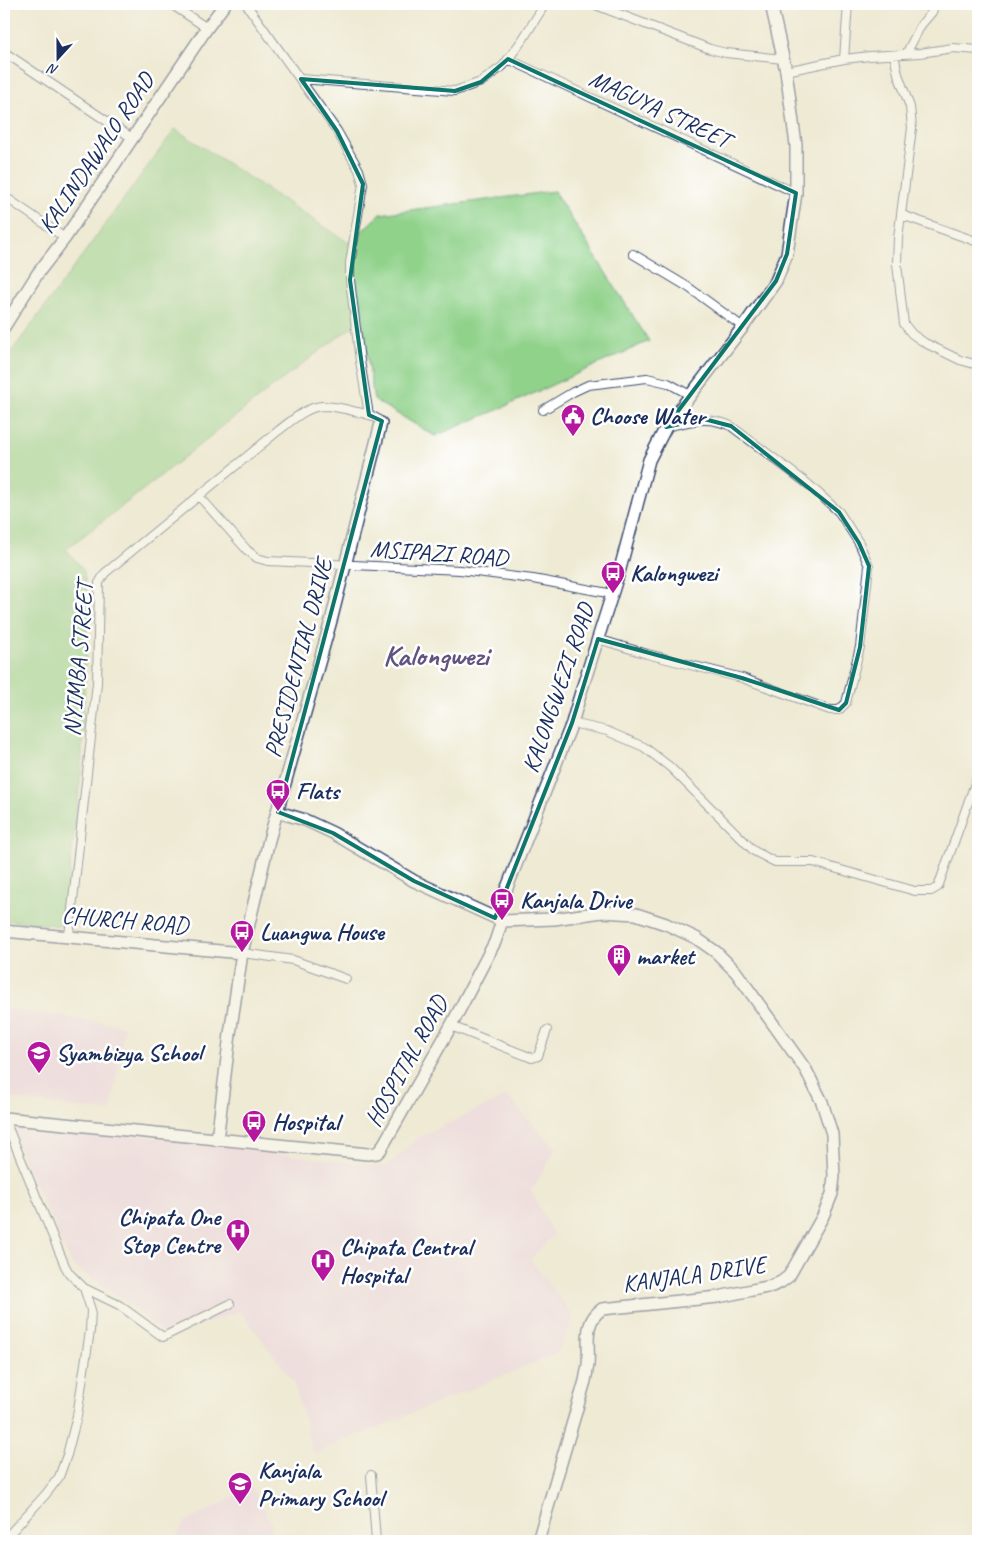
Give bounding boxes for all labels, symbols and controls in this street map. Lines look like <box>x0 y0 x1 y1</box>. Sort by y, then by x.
north arrow <box>32 32 82 82</box>
street label: MAGUYA STREET <box>585 63 740 157</box>
street label: KALINDAWALO ROAD <box>32 67 160 239</box>
place label: Choose Water <box>590 401 707 431</box>
public building icon: Choose Water <box>560 403 586 437</box>
street label: MSIPAZI ROAD <box>369 533 511 573</box>
street label: PRESIDENTIAL DRIVE <box>257 552 340 761</box>
place label: Kalongwezi <box>630 558 721 588</box>
bus stop icon: Kalongwezi <box>600 560 626 594</box>
street label: NYIMBA STREET <box>56 575 100 737</box>
street label: KALONGWEZI ROAD <box>515 597 602 777</box>
district label: Kalongwezi <box>383 637 493 674</box>
place label: Flats <box>296 776 342 806</box>
bus stop icon: Flats <box>265 778 291 812</box>
place label: Kanjala Drive <box>520 885 634 915</box>
bus stop icon: Kanjala Drive <box>489 887 515 921</box>
street label: CHURCH ROAD <box>61 900 191 941</box>
place label: Luangwa House <box>260 917 386 947</box>
bus stop icon: Luangwa House <box>229 919 255 953</box>
place label: market <box>636 941 697 971</box>
building icon: market <box>606 943 632 977</box>
street label: HOSPITAL ROAD <box>358 989 455 1132</box>
place label: Syambizya School <box>56 1038 207 1068</box>
school or university icon: Syambizya School <box>26 1040 52 1074</box>
place label: Hospital <box>272 1107 344 1137</box>
bus stop icon: Hospital <box>241 1109 267 1143</box>
place label: Chipata One Stop Centre <box>119 1202 222 1260</box>
hospital icon: Chipata One Stop Centre <box>225 1218 251 1252</box>
place label: Chipata Central Hospital <box>340 1232 476 1290</box>
hospital icon: Chipata Central Hospital <box>310 1248 336 1282</box>
street label: KANJALA DRIVE <box>621 1249 770 1299</box>
place label: Kanjala Primary School <box>258 1455 388 1513</box>
school or university icon: Kanjala Primary School <box>227 1471 253 1505</box>

